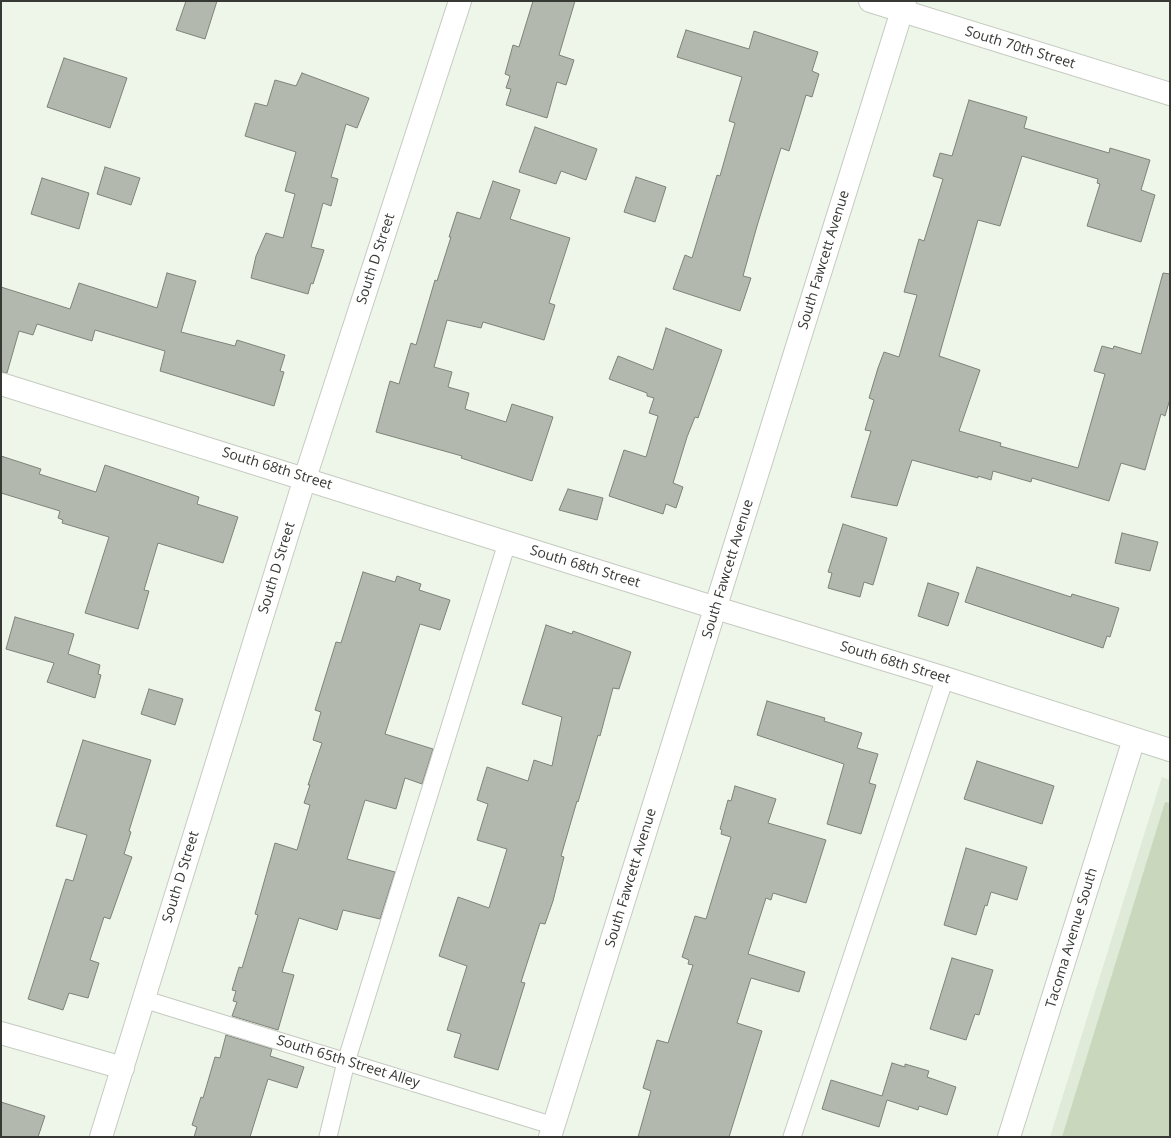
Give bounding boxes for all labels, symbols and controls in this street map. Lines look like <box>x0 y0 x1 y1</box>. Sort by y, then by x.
street label: South 70th Street <box>963 23 1077 73</box>
street label: South Fawcett Avenue <box>795 188 853 332</box>
street label: South D Street <box>353 211 399 307</box>
street label: South 68th Street <box>220 444 334 494</box>
street label: South Fawcett Avenue <box>699 497 757 641</box>
street label: South D Street <box>255 520 299 616</box>
street label: South 68th Street <box>528 542 642 592</box>
street label: South 68th Street <box>838 638 952 688</box>
street label: South Fawcett Avenue <box>602 806 660 950</box>
street label: South D Street <box>159 829 203 925</box>
street label: Tacoma Avenue South <box>1043 866 1101 1010</box>
street label: South 65th Street Alley <box>274 1032 422 1092</box>

